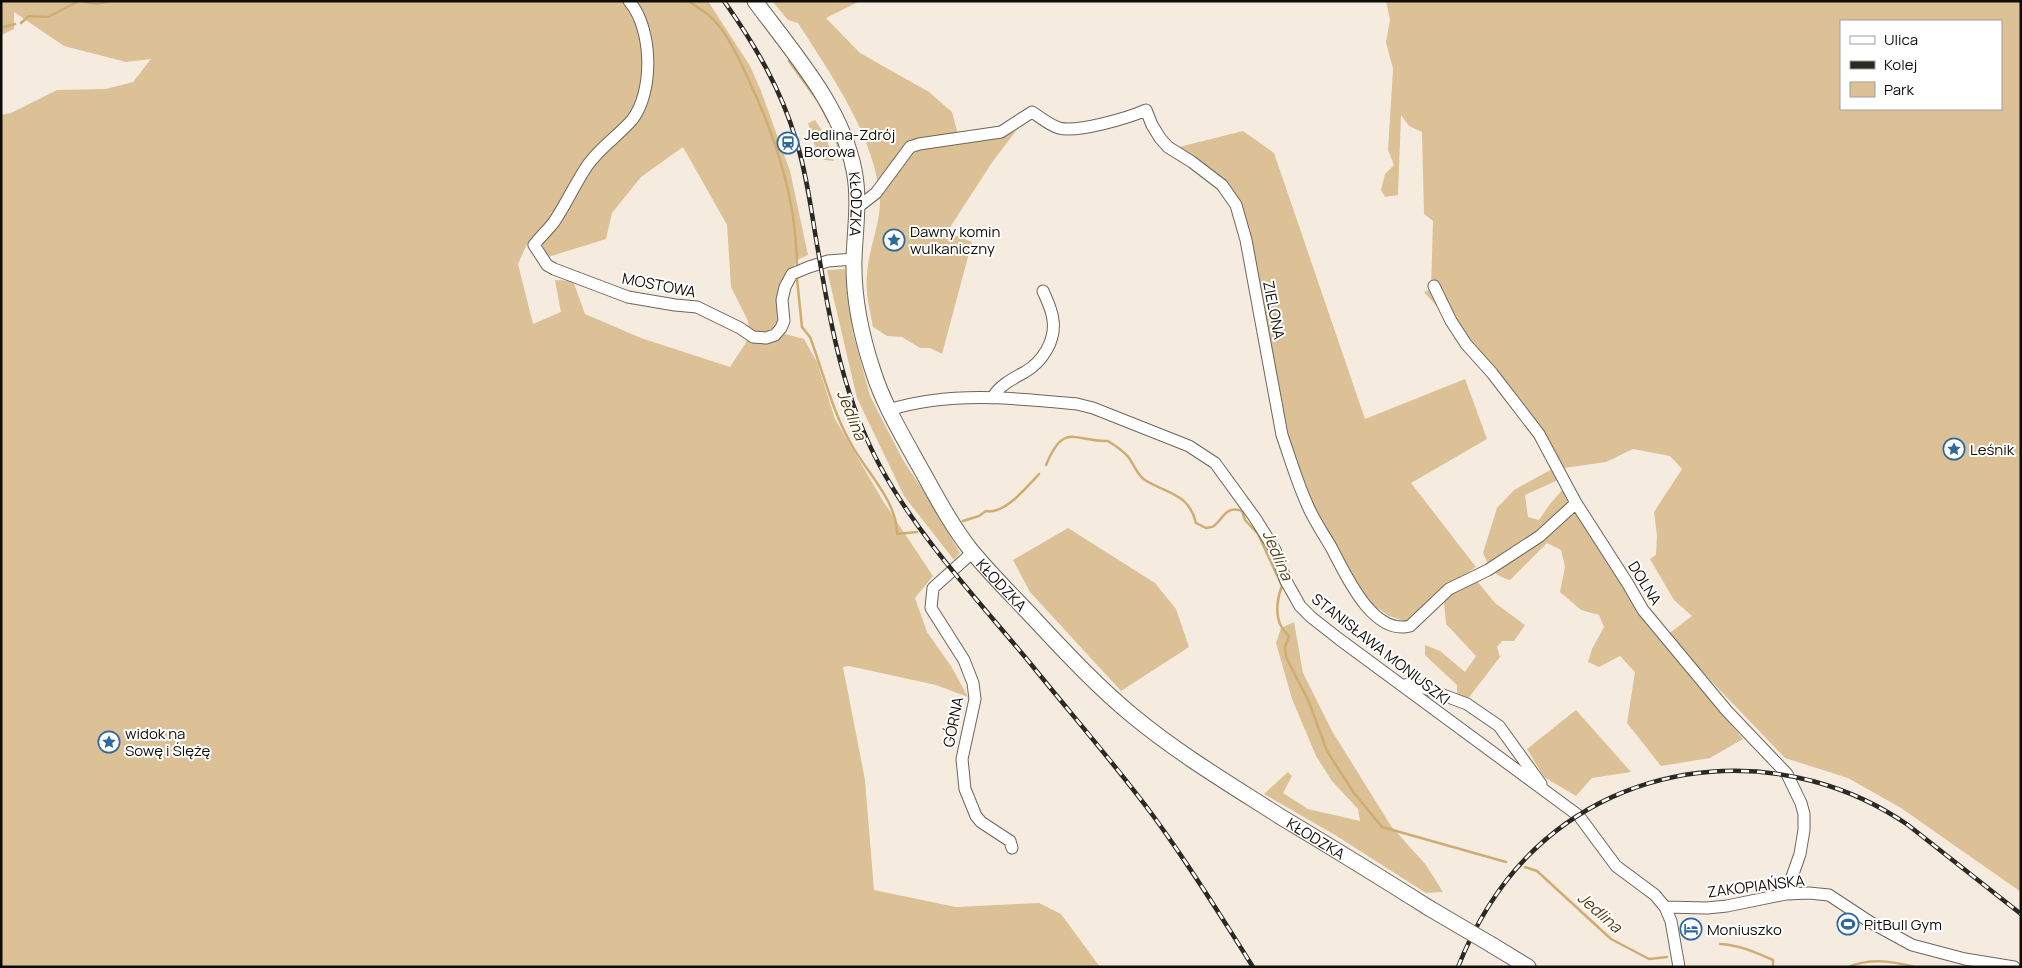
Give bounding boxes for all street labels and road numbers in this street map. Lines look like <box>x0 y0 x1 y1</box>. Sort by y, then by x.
street label: KŁODZKA <box>844 170 867 238</box>
street label: MOSTOWA <box>620 268 698 303</box>
street label: ZIELONA <box>1258 279 1290 342</box>
street label: KŁODZKA <box>972 554 1032 616</box>
street label: DOLNA <box>1623 557 1667 609</box>
street label: STANISŁAWA MONIUSZKI <box>1307 588 1455 710</box>
street label: GÓRNA <box>938 695 968 749</box>
street label: KŁODZKA <box>1283 812 1350 864</box>
street label: ZAKOPIAŃSKA <box>1706 870 1806 902</box>

